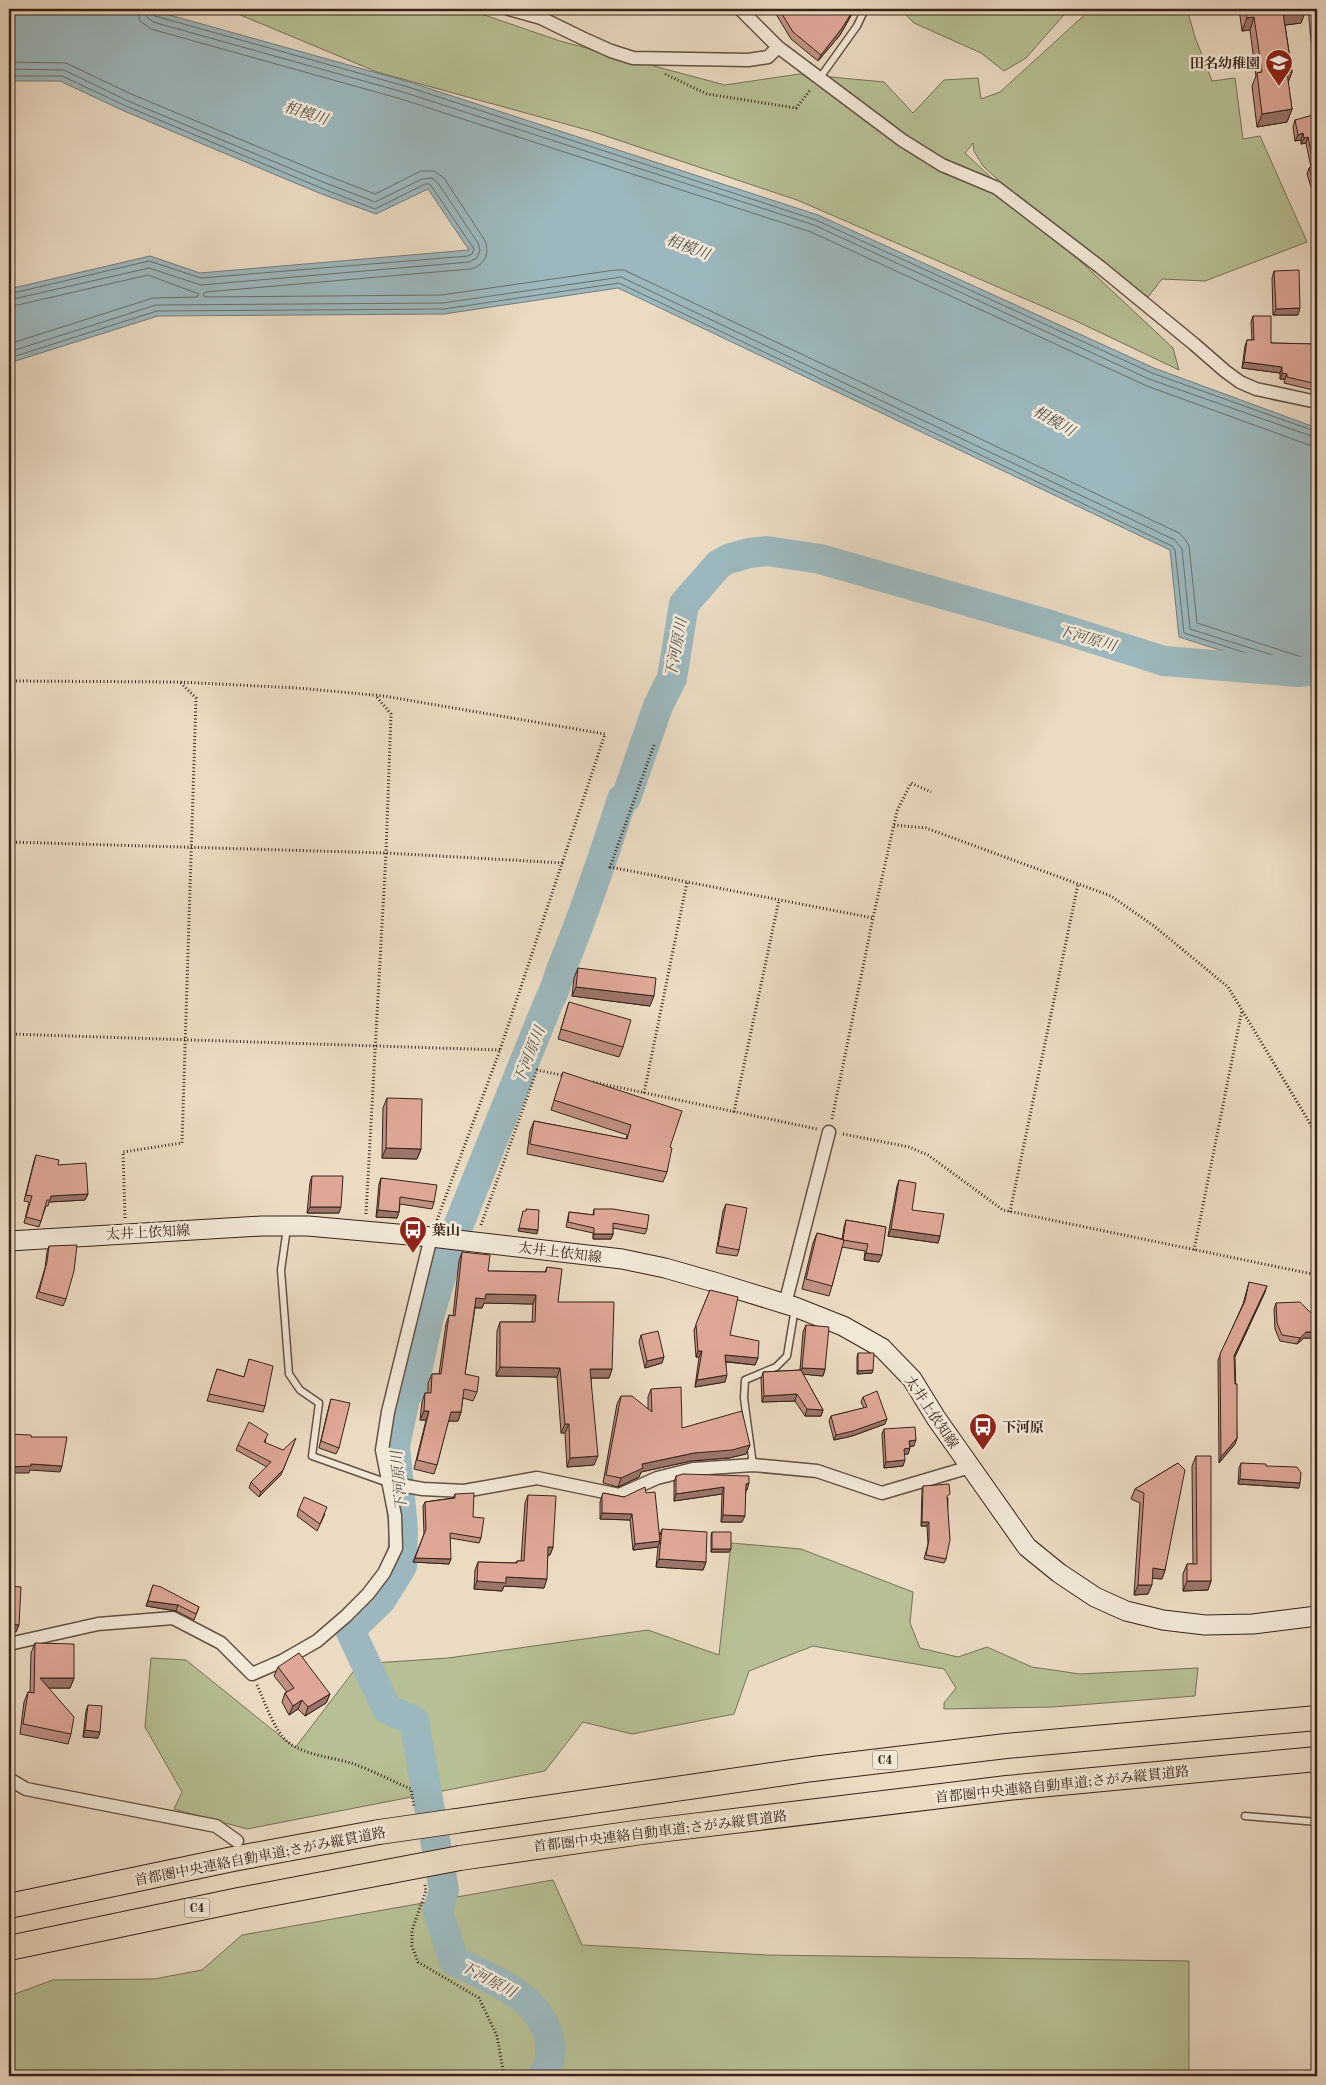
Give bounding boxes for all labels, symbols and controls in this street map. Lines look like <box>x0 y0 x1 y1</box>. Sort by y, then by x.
school or university icon: 田名幼稚園 <box>1264 48 1294 87</box>
place label: 田名幼稚園 <box>1190 56 1260 71</box>
water label: 相模川 <box>282 98 332 129</box>
water label: 相模川 <box>664 231 714 264</box>
water label: 相模川 <box>1030 403 1079 441</box>
water label: 下河原川 <box>662 615 691 679</box>
water label: 下河原川 <box>1056 622 1120 655</box>
water label: 下河原川 <box>510 1022 549 1086</box>
bus stop icon: 葉山 <box>398 1215 428 1254</box>
street label: 太井上依知線 <box>106 1223 190 1242</box>
place label: 葉山 <box>432 1223 460 1238</box>
street label: 太井上依知線 <box>517 1240 603 1265</box>
street label: 太井上依知線 <box>902 1373 961 1451</box>
bus stop icon: 下河原 <box>968 1412 998 1451</box>
place label: 下河原 <box>1002 1419 1044 1435</box>
water label: 下河原川 <box>388 1448 411 1512</box>
road number: C4 <box>872 1750 898 1770</box>
street label: 首都圏中央連絡自動車道;さがみ縦貫道路 <box>934 1764 1190 1805</box>
street label: 首都圏中央連絡自動車道;さがみ縦貫道路 <box>532 1808 788 1855</box>
street label: 首都圏中央連絡自動車道;さがみ縦貫道路 <box>133 1825 387 1888</box>
road number: C4 <box>184 1899 210 1918</box>
water label: 下河原川 <box>457 1958 520 2002</box>

